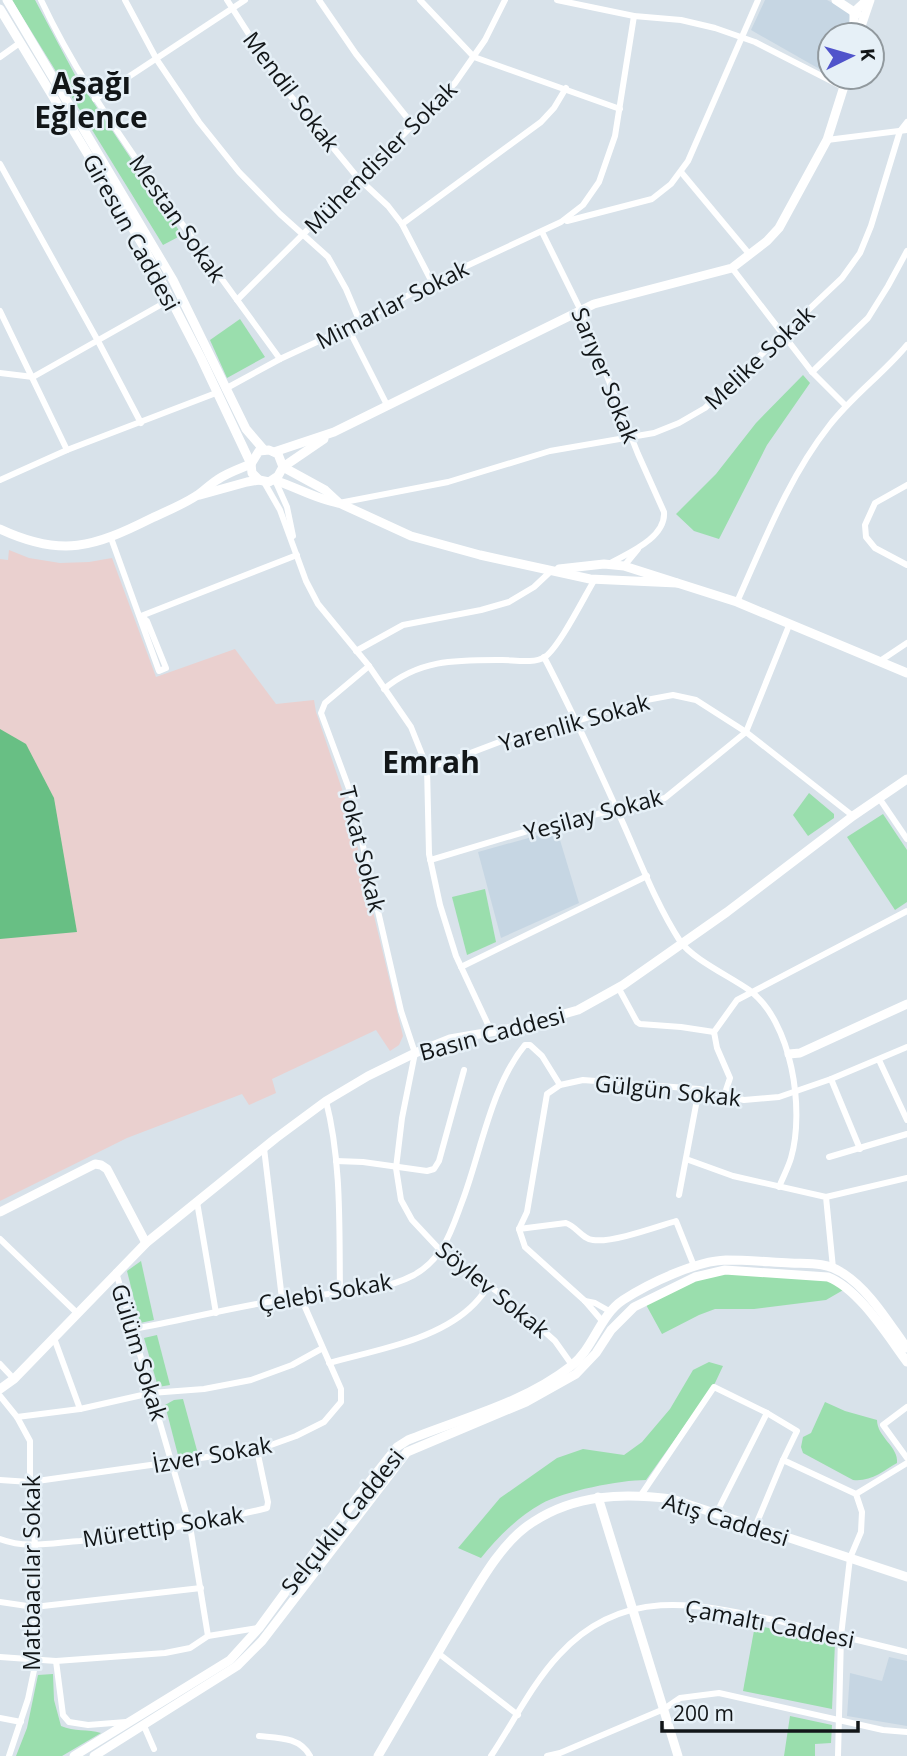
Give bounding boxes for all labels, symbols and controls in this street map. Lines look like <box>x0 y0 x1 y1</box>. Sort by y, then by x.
north arrow <box>816 21 886 91</box>
street label: Mendil Sokak <box>236 24 348 158</box>
text: K <box>854 47 881 62</box>
district label: Aşağı Eğlence <box>34 62 148 137</box>
street label: Mühendisler Sokak <box>296 73 464 241</box>
street label: Giresun Caddesi <box>76 148 188 316</box>
street label: Mestan Sokak <box>122 148 234 288</box>
street label: Mimarlar Sokak <box>310 252 474 356</box>
street label: Melike Sokak <box>697 298 821 416</box>
street label: Sarıyer Sokak <box>564 302 648 448</box>
street label: Yarenlik Sokak <box>495 685 653 759</box>
district label: Emrah <box>382 741 480 782</box>
street label: Yeşilay Sokak <box>520 780 666 848</box>
street label: Tokat Sokak <box>332 783 394 915</box>
street label: Basın Caddesi <box>416 998 568 1068</box>
street label: Gülgün Sokak <box>593 1066 743 1114</box>
street label: Söylev Sokak <box>429 1233 557 1345</box>
street label: Çelebi Sokak <box>256 1264 394 1320</box>
street label: Gülüm Sokak <box>104 1280 176 1424</box>
street label: İzver Sokak <box>150 1428 274 1480</box>
street label: Selçuklu Caddesi <box>273 1441 411 1601</box>
street label: Matbaacılar Sokak <box>15 1475 47 1671</box>
street label: Atış Caddesi <box>659 1485 793 1553</box>
street label: Mürettip Sokak <box>80 1497 246 1555</box>
street label: Çamaltı Caddesi <box>682 1591 858 1655</box>
scale bar <box>662 1690 858 1734</box>
text: 200 m <box>673 1699 734 1727</box>

